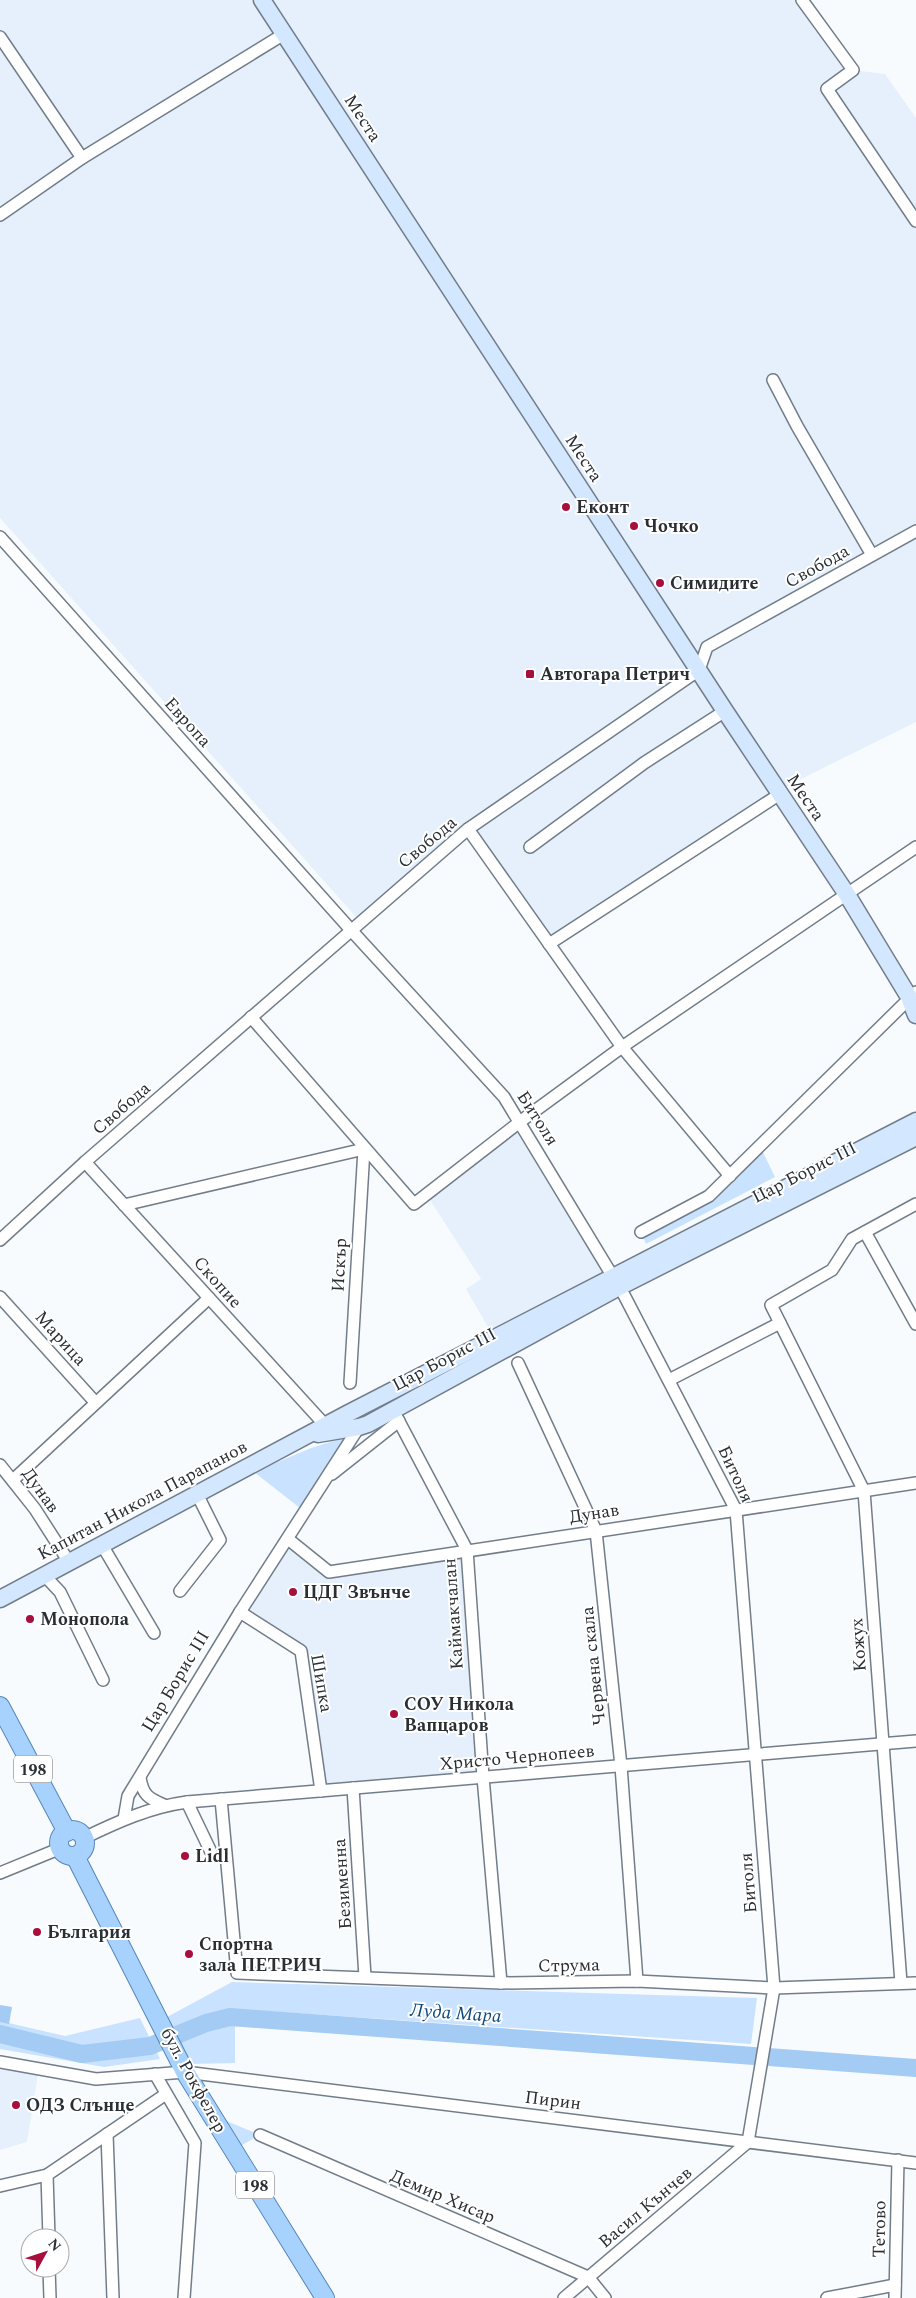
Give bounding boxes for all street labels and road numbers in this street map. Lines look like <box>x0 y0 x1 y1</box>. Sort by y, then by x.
street label: Места <box>337 89 388 148</box>
street label: Места <box>558 429 609 488</box>
street label: Свобода <box>780 538 855 595</box>
street label: Европа <box>158 691 218 754</box>
street label: Места <box>780 768 831 827</box>
street label: Свобода <box>392 809 463 875</box>
street label: Свобода <box>86 1075 157 1141</box>
street label: Битоля <box>510 1085 565 1151</box>
street label: Цар Борис III <box>747 1134 861 1210</box>
street label: Искър <box>325 1237 354 1293</box>
street label: Скопие <box>187 1250 249 1315</box>
street label: Марица <box>28 1305 93 1372</box>
street label: Цар Борис III <box>387 1321 501 1398</box>
street label: Капитан Никола Парапанов <box>33 1434 252 1567</box>
street label: Битоля <box>710 1441 761 1507</box>
street label: Дунав <box>15 1462 66 1519</box>
street label: Дунав <box>567 1496 621 1531</box>
street label: Каймакчалан <box>436 1557 471 1671</box>
street label: Червена скала <box>574 1605 613 1727</box>
street label: Кожух <box>843 1617 874 1673</box>
street label: Цар Борис III <box>134 1625 217 1737</box>
street label: Шипка <box>303 1652 340 1715</box>
street label: Христо Чернопеев <box>439 1737 596 1778</box>
road number: 198 <box>14 1756 52 1782</box>
street label: Безименна <box>326 1837 359 1930</box>
street label: Битоля <box>732 1852 765 1914</box>
street label: Струма <box>538 1951 600 1980</box>
street label: бул. Рокфелер <box>154 2023 234 2138</box>
street label: Пирин <box>523 2084 583 2117</box>
street label: Васил Кънчев <box>592 2160 698 2255</box>
street label: Демир Хисар <box>386 2162 499 2231</box>
road number: 198 <box>236 2172 274 2198</box>
street label: Тетово <box>866 2200 893 2258</box>

